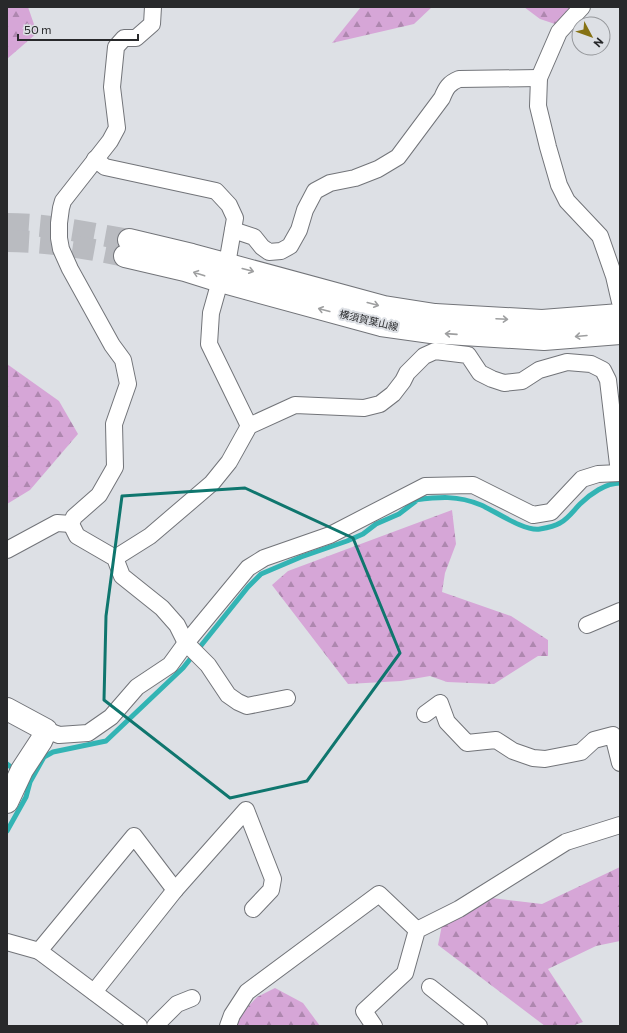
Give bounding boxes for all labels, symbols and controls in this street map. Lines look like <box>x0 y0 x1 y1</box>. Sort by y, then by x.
scale bar <box>18 16 138 42</box>
north arrow <box>571 16 611 56</box>
text: 50 m <box>24 22 52 36</box>
text: N <box>591 36 607 50</box>
one-way arrow <box>241 266 254 274</box>
one-way arrow <box>193 270 206 277</box>
one-way arrow <box>367 301 380 308</box>
one-way arrow <box>318 305 331 313</box>
street label: 横須賀葉山線 <box>338 307 400 333</box>
one-way arrow <box>495 315 508 323</box>
one-way arrow <box>445 330 458 337</box>
one-way arrow <box>575 333 588 340</box>

